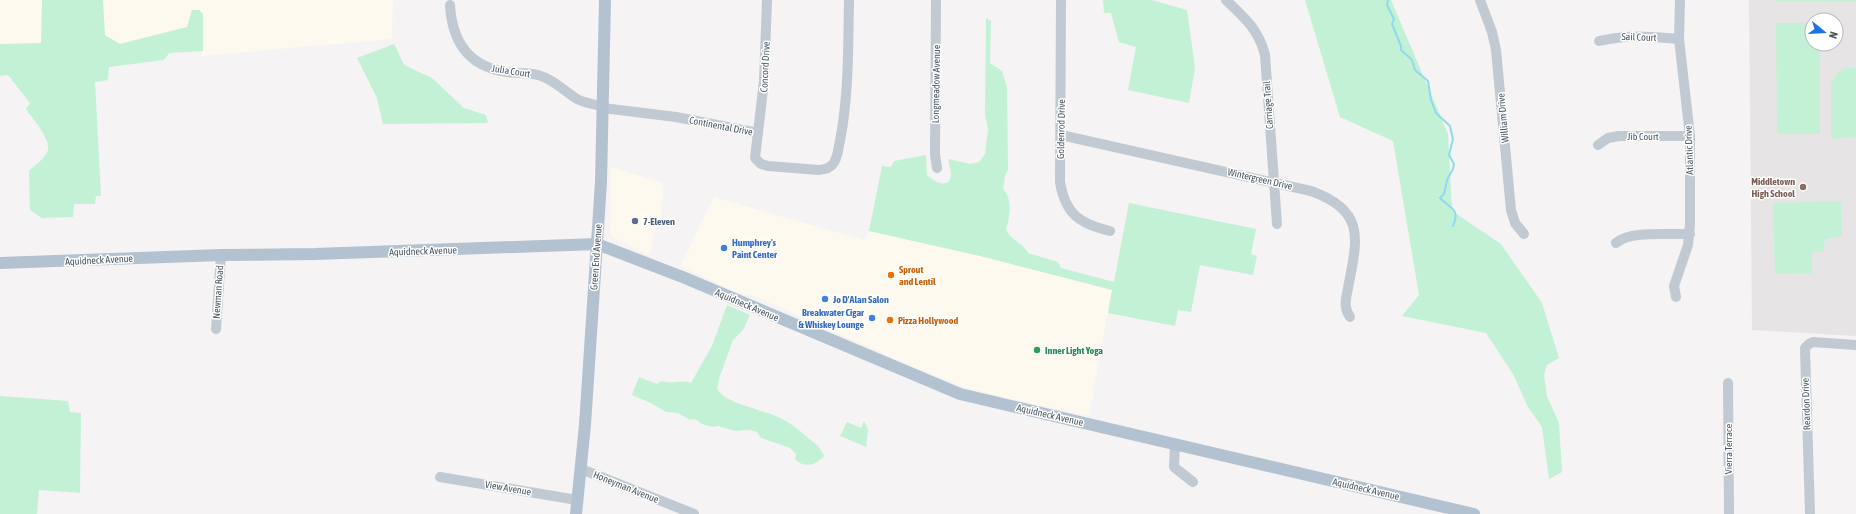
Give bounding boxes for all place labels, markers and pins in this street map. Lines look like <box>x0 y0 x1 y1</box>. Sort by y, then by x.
place label: Middletown High School <box>1751 176 1795 199</box>
marker: Middletown High School <box>1798 182 1808 192</box>
marker: 7-Eleven <box>630 216 640 226</box>
place label: 7-Eleven <box>643 216 675 227</box>
place label: Humphrey's Paint Center <box>732 237 778 260</box>
marker: Humphrey's Paint Center <box>719 243 729 253</box>
place label: Sprout and Lentil <box>899 264 936 287</box>
marker: Sprout and Lentil <box>886 270 896 280</box>
marker: Jo D'Alan Salon <box>820 294 830 304</box>
place label: Jo D'Alan Salon <box>832 294 889 305</box>
place label: Breakwater Cigar & Whiskey Lounge <box>798 307 865 330</box>
marker: Breakwater Cigar & Whiskey Lounge <box>867 313 877 323</box>
marker: Pizza Hollywood <box>885 315 895 325</box>
place label: Pizza Hollywood <box>898 315 958 326</box>
marker: Inner Light Yoga <box>1032 345 1042 355</box>
place label: Inner Light Yoga <box>1045 345 1103 356</box>

